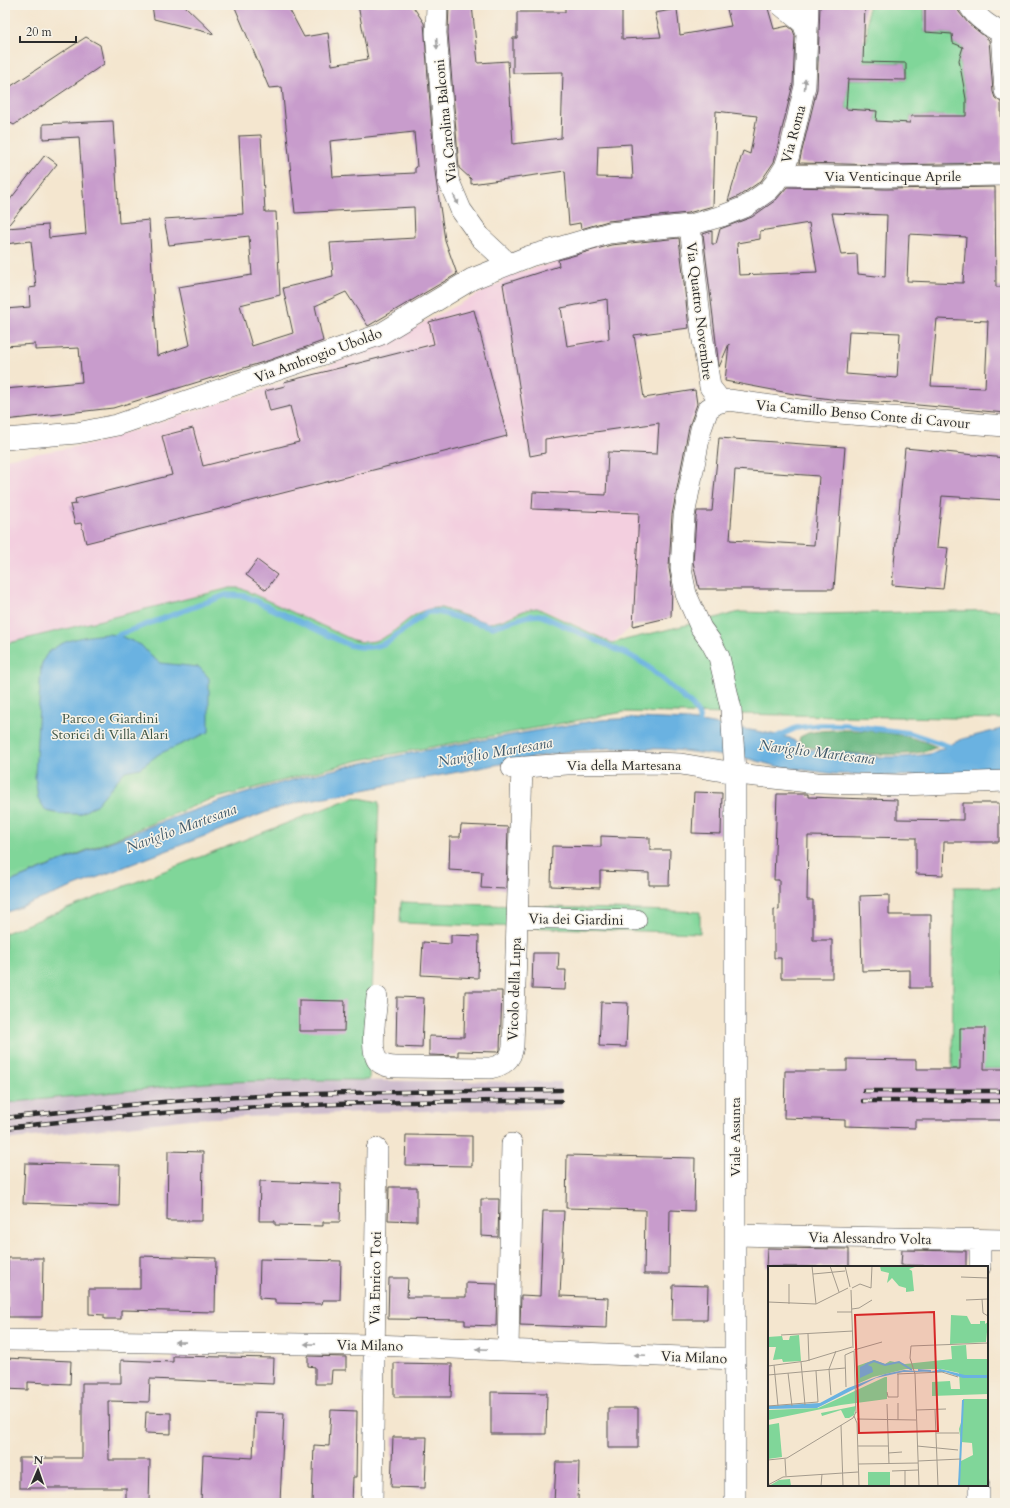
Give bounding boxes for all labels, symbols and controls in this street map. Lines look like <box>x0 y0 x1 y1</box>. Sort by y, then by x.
scale bar <box>20 18 76 44</box>
text: 20 m <box>26 24 53 40</box>
one-way arrow <box>434 38 441 50</box>
street label: Via Carolina Balconi <box>430 58 461 183</box>
one-way arrow <box>801 78 808 90</box>
street label: Via Roma <box>777 103 810 165</box>
street label: Via Venticinque Aprile <box>825 167 961 186</box>
one-way arrow <box>453 194 459 206</box>
street label: Via Quattro Novembre <box>682 241 717 381</box>
street label: Via Ambrogio Uboldo <box>252 323 385 387</box>
street label: Via Camillo Benso Conte di Cavour <box>755 396 972 433</box>
park label: Parco e Giardini Storici di Villa Alari <box>51 709 169 744</box>
water label: Naviglio Martesana <box>436 732 554 772</box>
water label: Naviglio Martesana <box>758 735 876 769</box>
street label: Via della Martesana <box>567 756 681 775</box>
water label: Naviglio Martesana <box>123 799 239 857</box>
street label: Via dei Giardini <box>528 909 624 930</box>
street label: Vicolo della Lupa <box>503 937 526 1041</box>
street label: Viale Assunta <box>726 1097 745 1177</box>
street label: Via Alessandro Volta <box>808 1228 932 1249</box>
street label: Via Enrico Toti <box>365 1231 386 1325</box>
inset map <box>768 1266 988 1486</box>
street label: Via Milano <box>337 1335 404 1356</box>
one-way arrow <box>174 1339 186 1346</box>
one-way arrow <box>303 1341 316 1347</box>
one-way arrow <box>475 1346 488 1352</box>
street label: Via Milano <box>661 1347 728 1368</box>
one-way arrow <box>633 1352 646 1358</box>
north arrow <box>18 1450 58 1490</box>
text: N <box>33 1453 44 1468</box>

